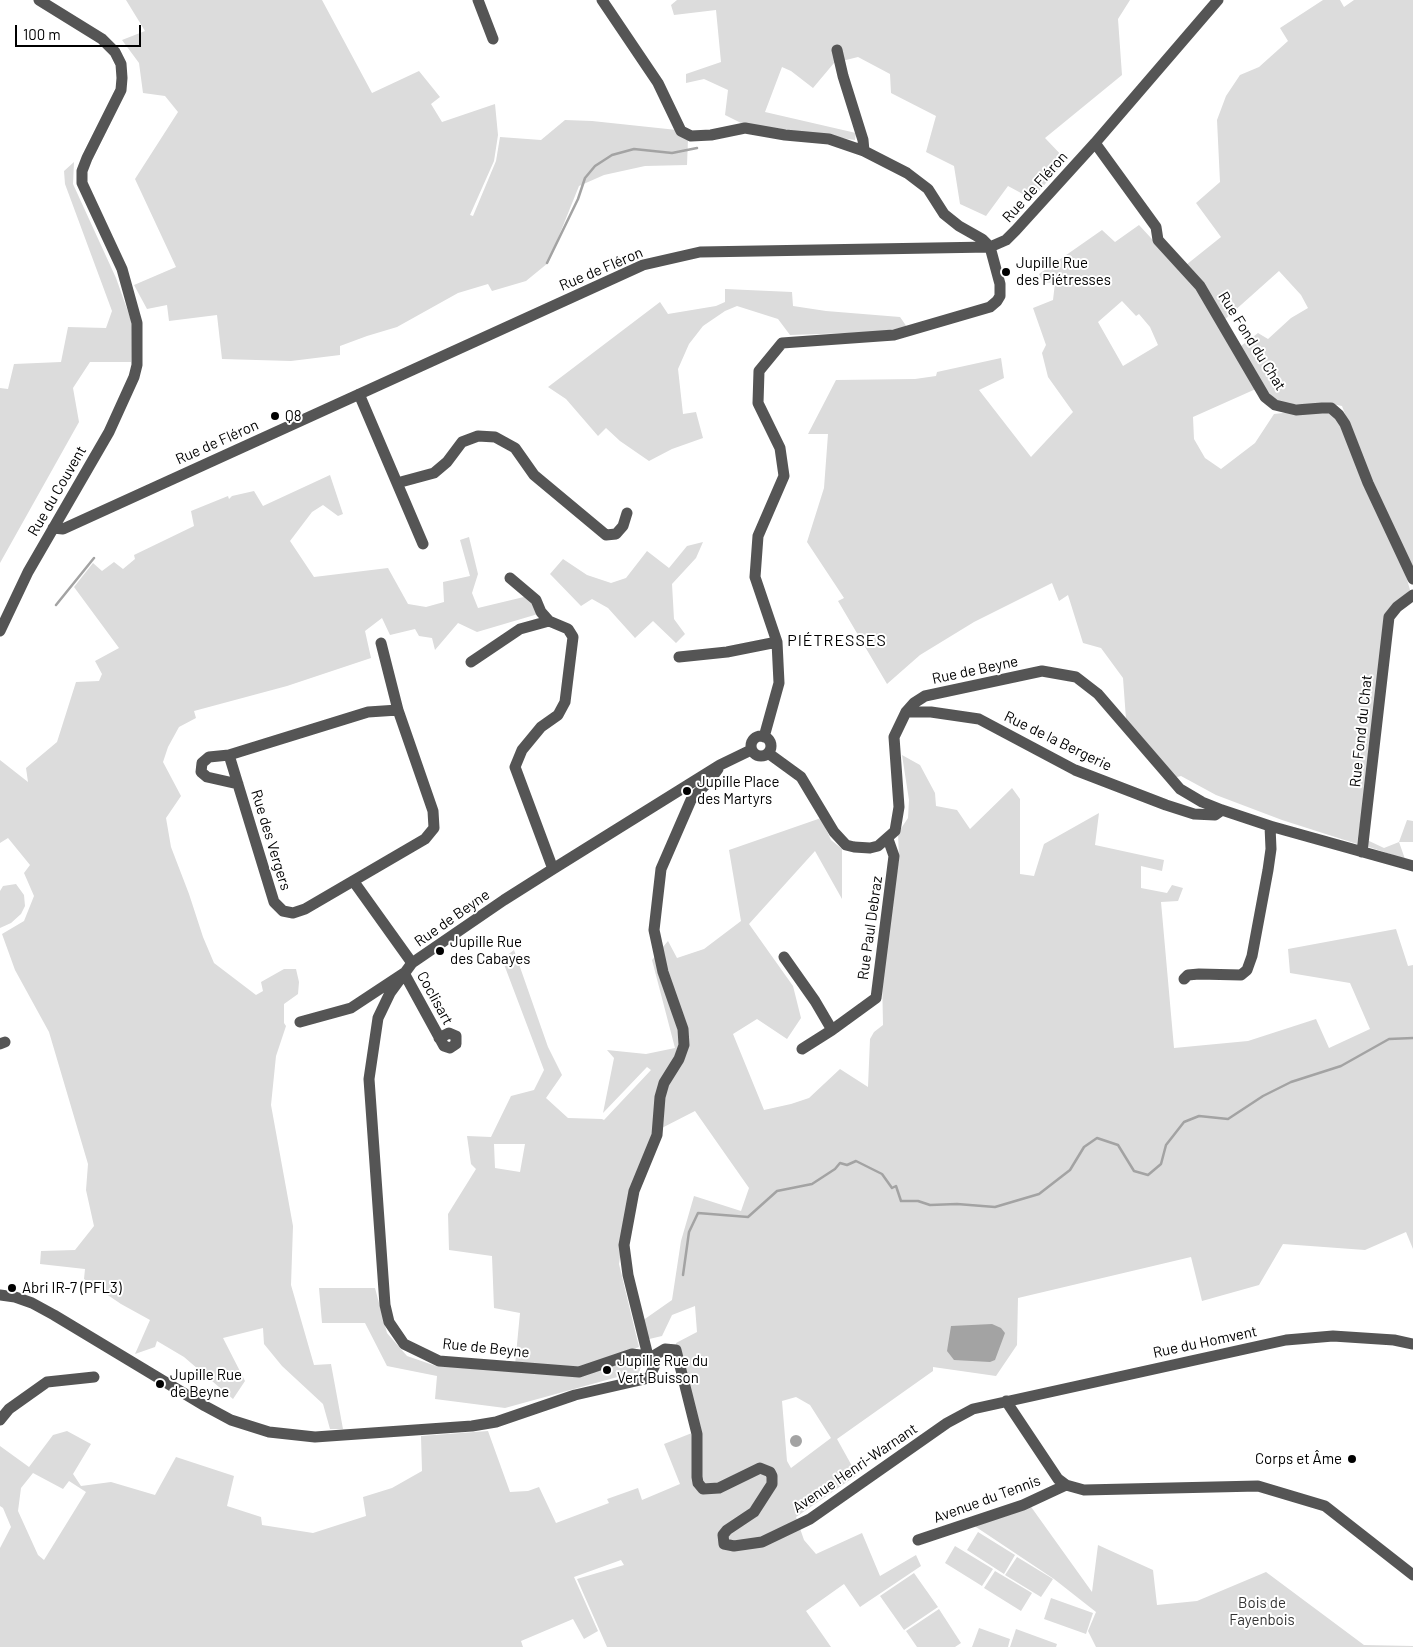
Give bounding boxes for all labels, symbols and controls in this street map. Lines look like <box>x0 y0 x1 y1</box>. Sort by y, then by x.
scale bar <box>18 15 144 47</box>
text: 100 m <box>23 25 61 43</box>
street label: Rue de Fléron <box>999 148 1071 226</box>
street label: Rue de Fléron <box>557 243 645 295</box>
place label: Jupille Rue des Piétresses <box>1016 254 1111 289</box>
marker: Jupille Rue des Piétresses <box>1000 266 1012 278</box>
street label: Rue Fond du Chat <box>1214 288 1290 394</box>
place label: Q8 <box>285 407 301 425</box>
marker: Q8 <box>269 410 281 422</box>
street label: Rue de Fléron <box>173 416 261 468</box>
street label: Rue du Couvent <box>24 443 90 539</box>
district label: PIÉTRESSES <box>786 631 888 651</box>
street label: Rue de Beyne <box>930 652 1020 688</box>
street label: Rue Fond du Chat <box>1346 674 1376 788</box>
street label: Rue de la Bergerie <box>1001 707 1115 775</box>
place label: Jupille Place des Martyrs <box>697 773 779 808</box>
marker: Jupille Place des Martyrs <box>681 785 693 797</box>
street label: Rue des Vergers <box>247 787 295 893</box>
street label: Rue Paul Debraz <box>854 875 886 981</box>
street label: Rue de Beyne <box>411 886 493 950</box>
place label: Jupille Rue des Cabayes <box>450 933 530 968</box>
marker: Jupille Rue des Cabayes <box>434 945 446 957</box>
street label: Coclisart <box>413 968 457 1028</box>
place label: Abri IR-7 (PFL3) <box>22 1279 122 1297</box>
marker: Abri IR-7 (PFL3) <box>6 1282 18 1294</box>
street label: Rue du Homvent <box>1151 1322 1259 1362</box>
street label: Rue de Beyne <box>442 1334 530 1362</box>
place label: Jupille Rue du Vert Buisson <box>617 1352 708 1387</box>
marker: Jupille Rue du Vert Buisson <box>601 1364 613 1376</box>
place label: Jupille Rue de Beyne <box>170 1366 242 1401</box>
marker: Jupille Rue de Beyne <box>154 1378 166 1390</box>
street label: Avenue Henri-Warnant <box>789 1420 921 1516</box>
place label: Corps et Âme <box>1255 1450 1342 1468</box>
marker: Corps et Âme <box>1346 1453 1358 1465</box>
street label: Avenue du Tennis <box>931 1471 1043 1527</box>
park label: Bois de Fayenbois <box>1229 1594 1295 1629</box>

